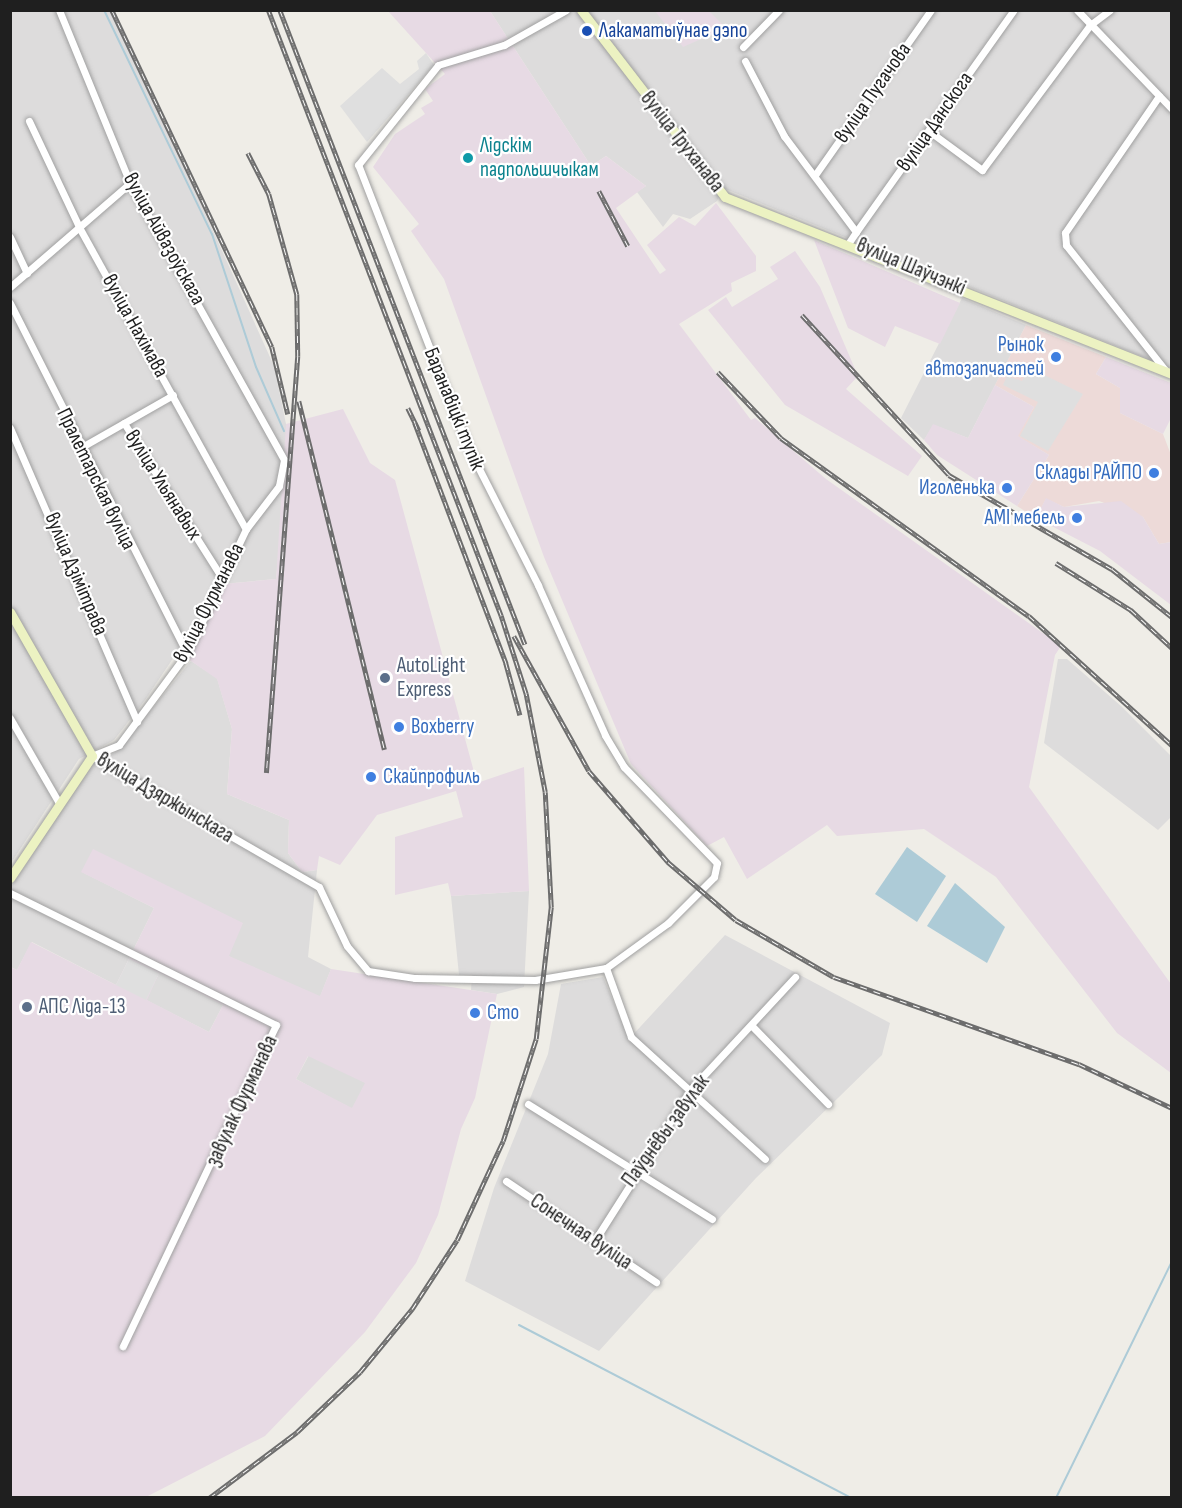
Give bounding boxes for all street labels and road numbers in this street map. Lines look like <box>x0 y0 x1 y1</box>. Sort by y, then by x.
street label: вуліца Пугачова <box>829 38 917 148</box>
street label: вуліца Данскога <box>891 67 979 177</box>
street label: вуліца Труханава <box>635 86 729 198</box>
street label: вуліца Айвазоўскага <box>117 169 211 309</box>
street label: вуліца Шаўчэнкі <box>853 233 969 301</box>
street label: вуліца Нахімава <box>96 270 174 382</box>
street label: Баранавіцкі тупік <box>418 344 490 474</box>
street label: Пралетарская вуліца <box>51 404 141 554</box>
street label: вуліца Ульянавых <box>119 425 207 545</box>
street label: вуліца Дзімітрава <box>39 509 113 639</box>
street label: вуліца Фурманава <box>168 539 250 667</box>
street label: вуліца Дзяржынскага <box>92 747 238 849</box>
street label: завулак Фурманава <box>201 1032 283 1170</box>
street label: Паўднёвы завулак <box>617 1070 715 1192</box>
street label: Сонечная вуліца <box>525 1189 637 1275</box>

